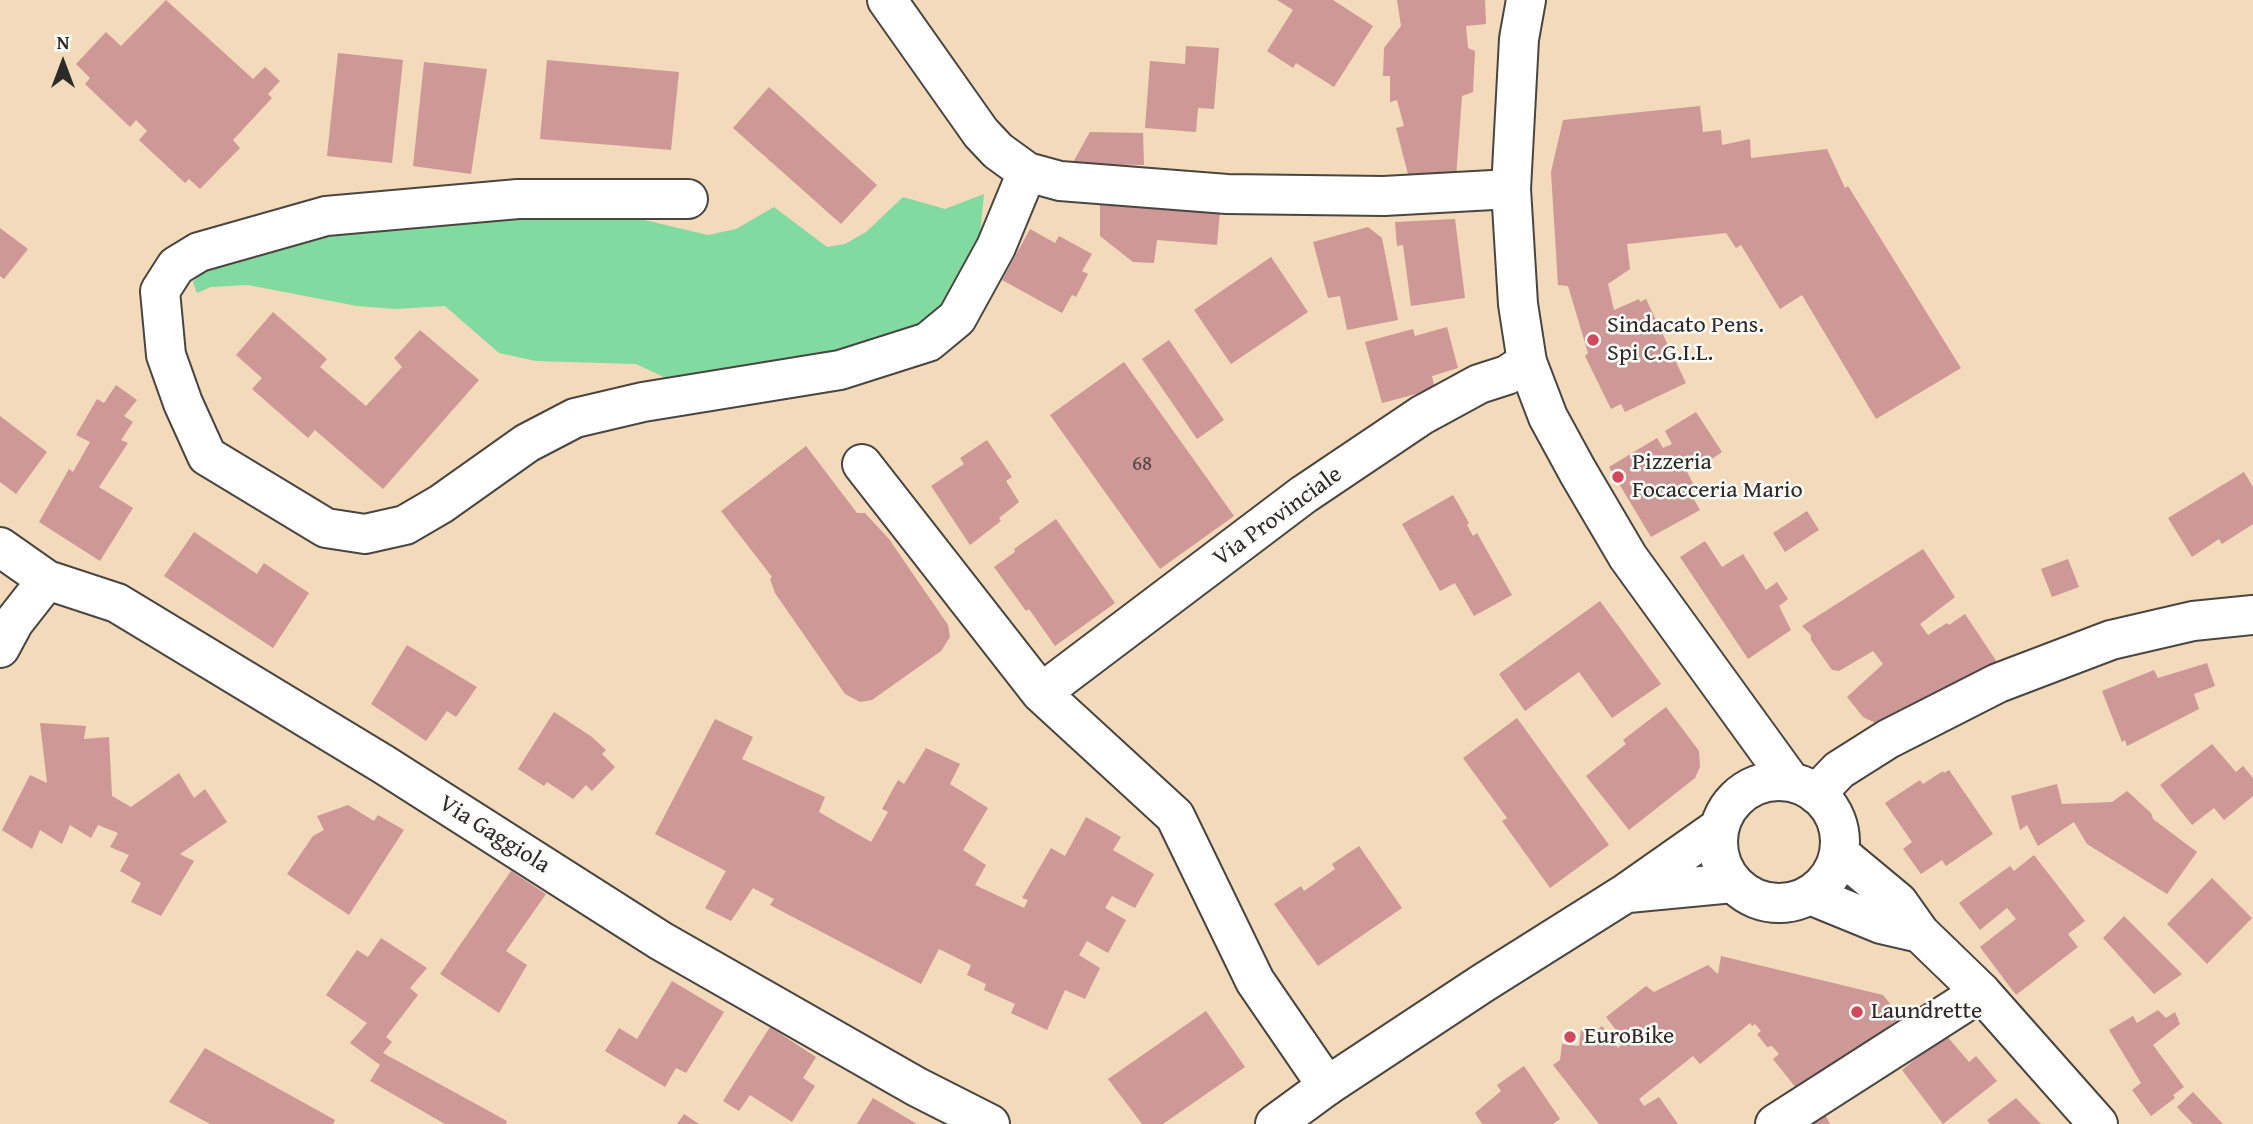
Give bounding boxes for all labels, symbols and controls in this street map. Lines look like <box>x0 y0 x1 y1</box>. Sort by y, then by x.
north arrow <box>28 28 98 98</box>
text: N <box>57 28 69 56</box>
place label: Sindacato Pens. Spi C.G.I.L. <box>1607 312 1764 368</box>
marker: Sindacato Pens. Spi C.G.I.L. <box>1585 332 1601 348</box>
place label: Pizzeria Focacceria Mario <box>1632 449 1803 505</box>
house number: 68 <box>1132 452 1152 478</box>
street label: Via Provinciale <box>1208 461 1348 573</box>
marker: Pizzeria Focacceria Mario <box>1610 469 1626 485</box>
street label: Via Gaggiola <box>433 790 555 880</box>
place label: Laundrette <box>1871 998 1982 1026</box>
marker: Laundrette <box>1849 1004 1865 1020</box>
place label: EuroBike <box>1584 1023 1674 1051</box>
marker: EuroBike <box>1562 1029 1578 1045</box>

